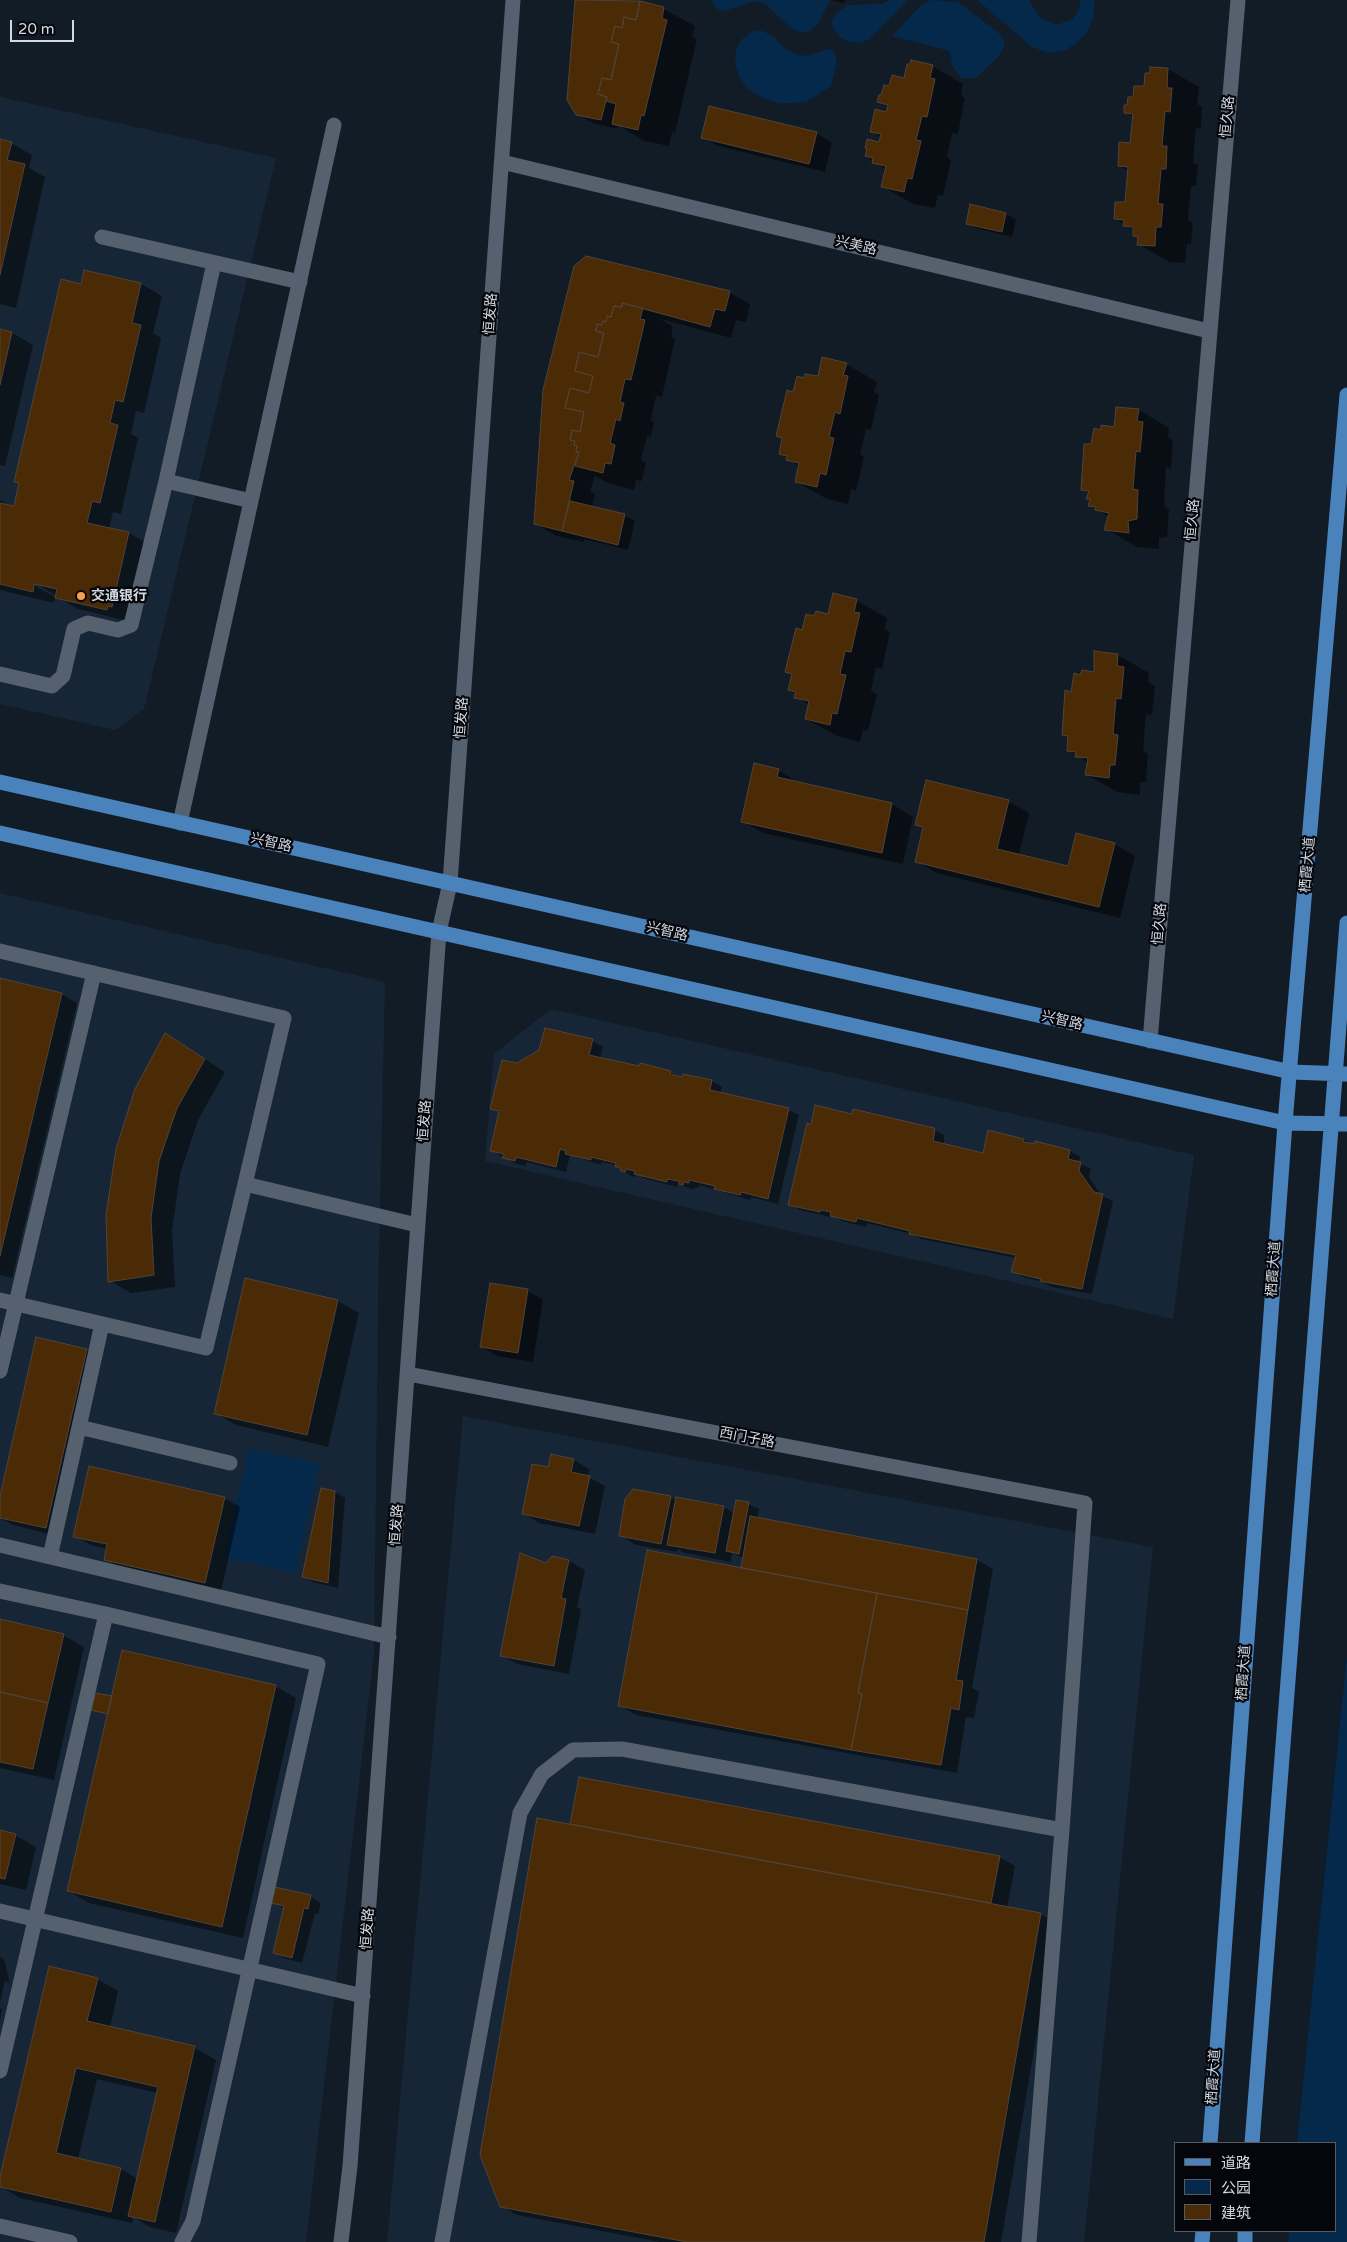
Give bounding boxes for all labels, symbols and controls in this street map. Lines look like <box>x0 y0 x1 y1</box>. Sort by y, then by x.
scale bar <box>12 10 76 42</box>
text: 20 m <box>18 20 55 38</box>
street label: 恒久路 <box>1218 95 1238 139</box>
street label: 兴美路 <box>834 233 878 259</box>
street label: 恒发路 <box>481 292 501 336</box>
street label: 恒久路 <box>1183 498 1203 542</box>
place label: 交通银行 <box>91 588 147 604</box>
marker: 交通银行 <box>75 590 87 602</box>
street label: 恒发路 <box>452 696 472 740</box>
street label: 兴智路 <box>249 830 293 856</box>
street label: 栖霞大道 <box>1297 836 1319 894</box>
street label: 恒久路 <box>1150 902 1170 946</box>
street label: 兴智路 <box>645 919 689 945</box>
street label: 兴智路 <box>1040 1008 1084 1034</box>
street label: 恒发路 <box>415 1099 435 1143</box>
street label: 栖霞大道 <box>1264 1240 1284 1298</box>
street label: 西门子路 <box>718 1424 776 1452</box>
street label: 恒发路 <box>387 1503 407 1547</box>
street label: 栖霞大道 <box>1234 1644 1254 1702</box>
street label: 恒发路 <box>358 1907 378 1951</box>
street label: 栖霞大道 <box>1204 2048 1224 2106</box>
legend <box>1174 2142 1337 2232</box>
text: 道路 <box>1221 2154 1251 2172</box>
text: 公园 <box>1221 2179 1251 2197</box>
text: 建筑 <box>1221 2204 1251 2222</box>

